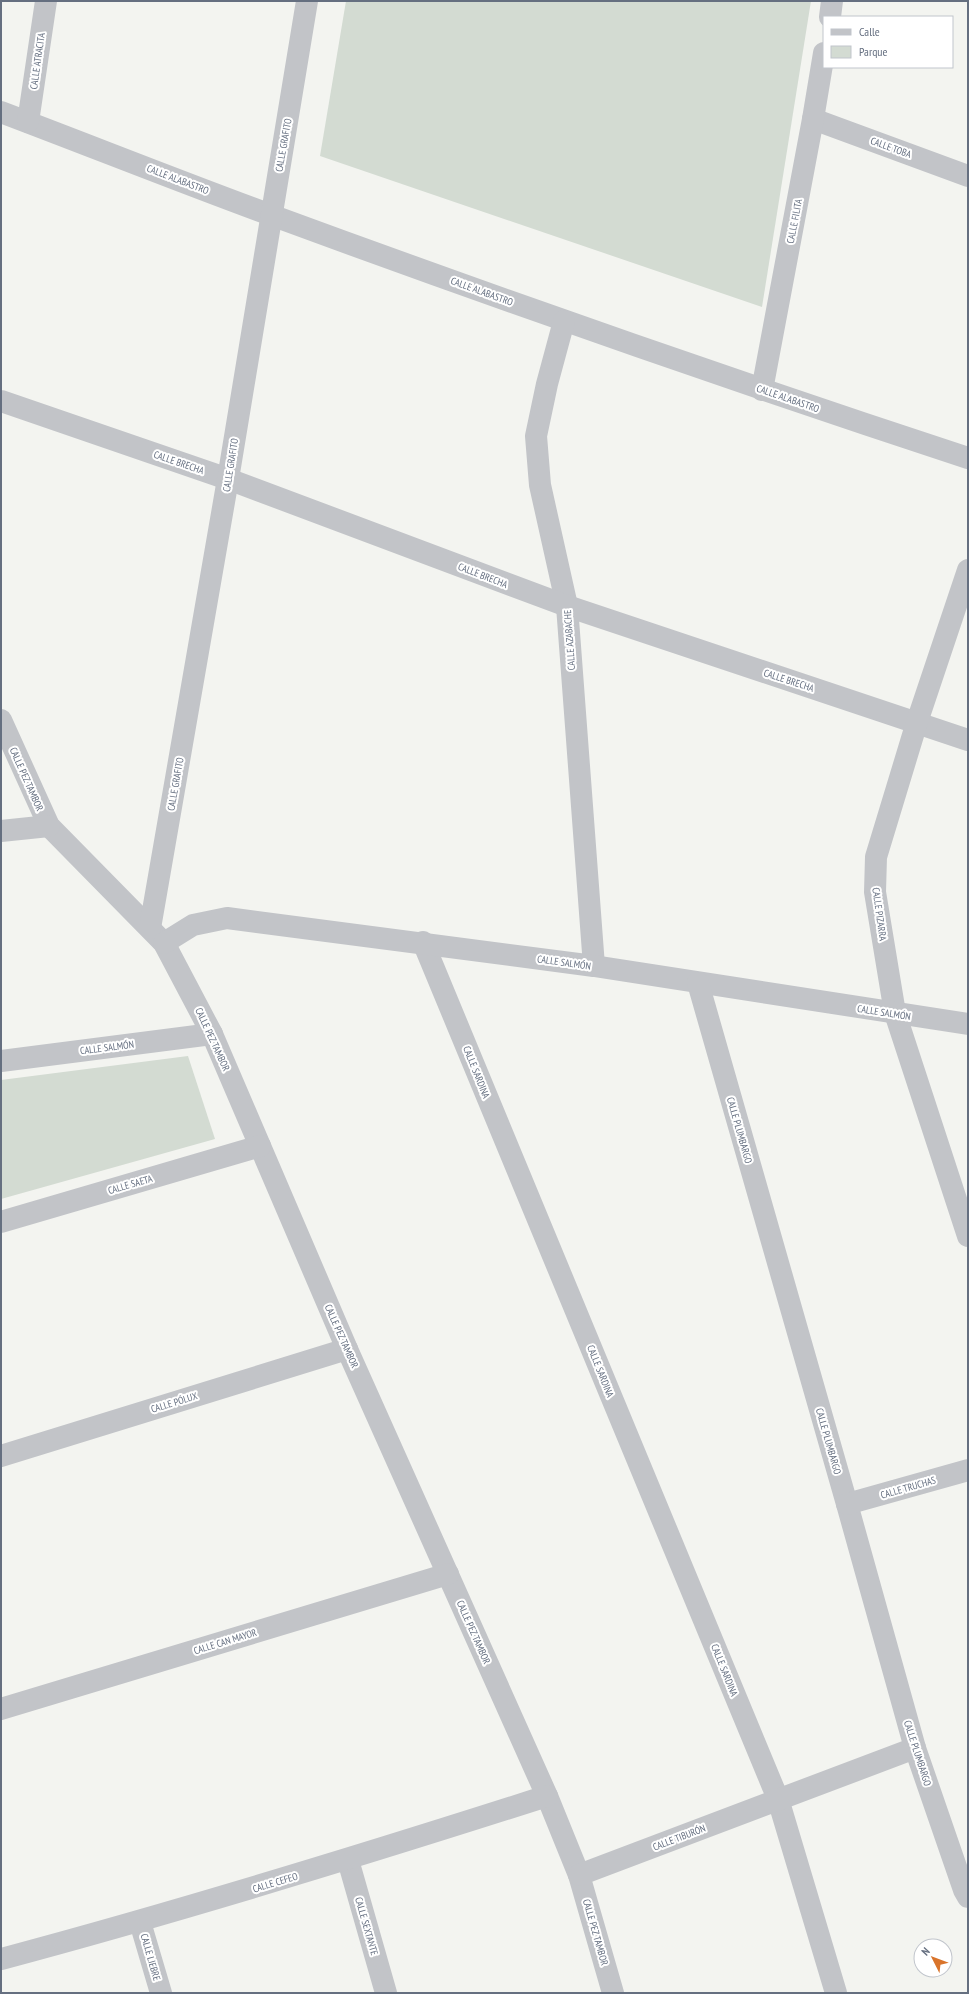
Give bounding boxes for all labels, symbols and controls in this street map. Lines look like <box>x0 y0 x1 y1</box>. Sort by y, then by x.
legend <box>823 16 953 68</box>
text: Calle <box>859 24 880 39</box>
street label: CALLE ATRACITA <box>27 32 48 90</box>
text: Parque <box>859 44 888 59</box>
street label: CALLE GRAFITO <box>272 117 295 173</box>
street label: CALLE TOBA <box>869 134 913 161</box>
street label: CALLE ALABASTRO <box>145 162 211 197</box>
street label: CALLE FILITA <box>784 197 805 245</box>
street label: CALLE ALABASTRO <box>449 274 515 309</box>
street label: CALLE ALABASTRO <box>755 382 821 415</box>
street label: CALLE GRAFITO <box>220 437 241 493</box>
street label: CALLE BRECHA <box>152 448 206 477</box>
street label: CALLE BRECHA <box>456 560 510 591</box>
street label: CALLE AZABACHE <box>561 609 578 671</box>
street label: CALLE BRECHA <box>762 666 816 695</box>
street label: CALLE PEZ TAMBOR <box>7 745 46 813</box>
street label: CALLE GRAFITO <box>164 756 187 812</box>
street label: CALLE PIZARRA <box>869 887 890 942</box>
street label: CALLE SALMÓN <box>536 952 592 973</box>
street label: CALLE SALMÓN <box>856 1002 912 1023</box>
street label: CALLE PEZ TAMBOR <box>192 1005 233 1073</box>
street label: CALLE SALMÓN <box>79 1038 135 1057</box>
street label: CALLE SARDINA <box>460 1044 493 1100</box>
street label: CALLE PLUMBARGO <box>724 1095 755 1165</box>
street label: CALLE SAETA <box>106 1172 154 1197</box>
street label: CALLE PEZ TAMBOR <box>322 1302 361 1370</box>
street label: CALLE SARDINA <box>584 1343 617 1399</box>
street label: CALLE PÓLUX <box>149 1389 199 1416</box>
street label: CALLE PLUMBARGO <box>813 1406 844 1476</box>
street label: CALLE TRUCHAS <box>879 1473 937 1502</box>
street label: CALLE PEZ TAMBOR <box>454 1598 493 1666</box>
street label: CALLE CAN MAYOR <box>192 1626 258 1657</box>
street label: CALLE SARDINA <box>708 1642 741 1698</box>
street label: CALLE PLUMBARGO <box>901 1719 934 1788</box>
street label: CALLE TIBURÓN <box>651 1821 707 1854</box>
street label: CALLE CEFEO <box>251 1869 300 1896</box>
street label: CALLE SEXTANTE <box>352 1896 381 1957</box>
street label: CALLE PEZ TAMBOR <box>580 1897 611 1967</box>
street label: CALLE LIEBRE <box>138 1932 163 1982</box>
north arrow <box>913 1938 953 1978</box>
text: N <box>918 1944 933 1958</box>

